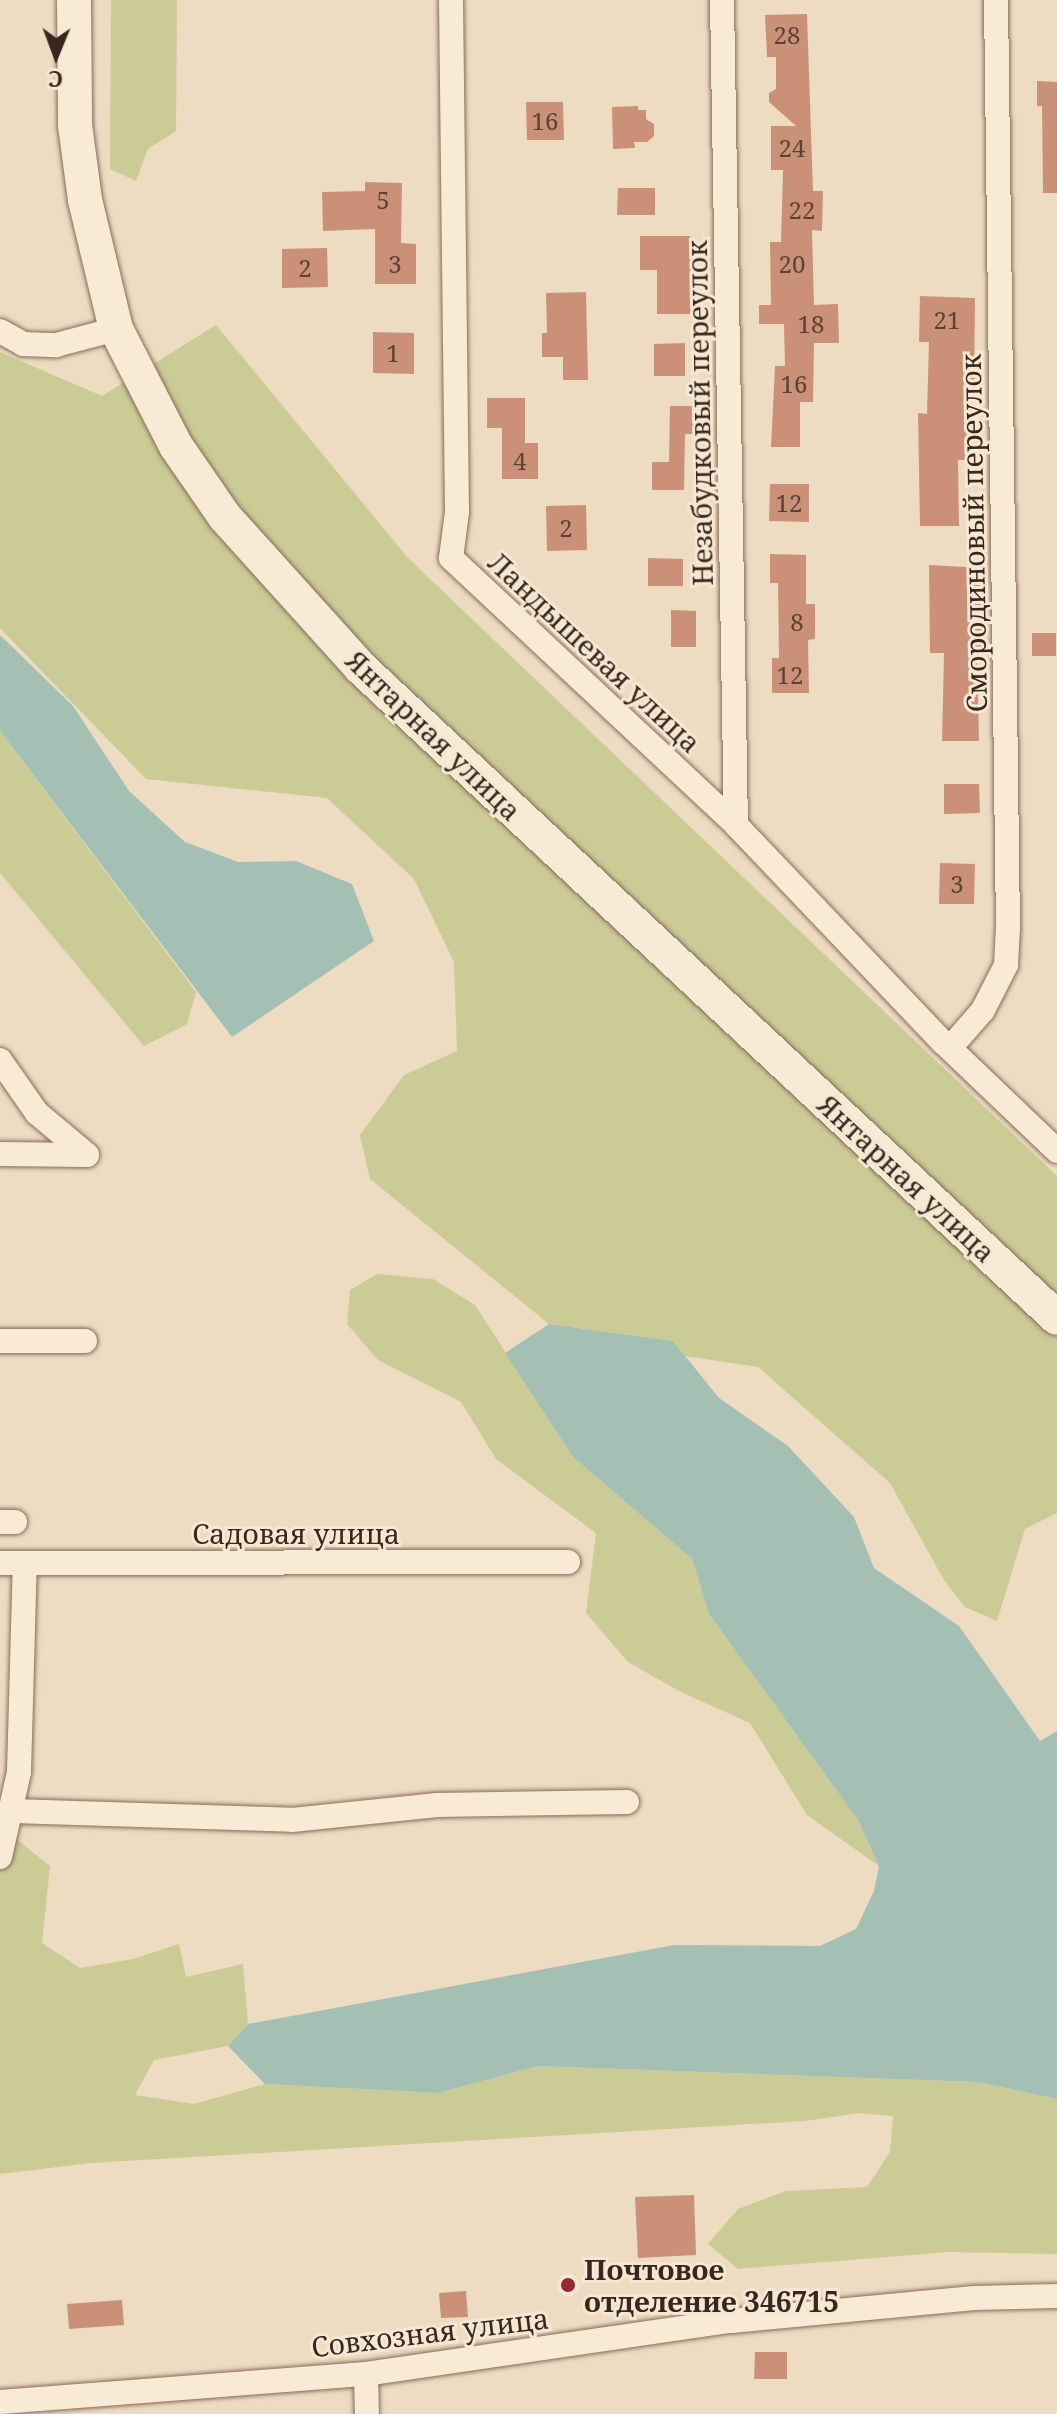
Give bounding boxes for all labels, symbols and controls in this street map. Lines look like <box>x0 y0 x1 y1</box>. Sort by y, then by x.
north arrow <box>16 16 96 96</box>
house number: 28 <box>774 21 800 49</box>
text: С <box>48 65 63 95</box>
house number: 16 <box>532 107 558 135</box>
house number: 24 <box>779 134 805 162</box>
house number: 5 <box>376 186 390 214</box>
house number: 22 <box>789 196 815 224</box>
street label: Незабудковый переулок <box>679 240 719 586</box>
house number: 3 <box>388 250 402 278</box>
house number: 20 <box>779 250 805 278</box>
house number: 2 <box>298 254 312 282</box>
house number: 21 <box>934 306 960 334</box>
house number: 18 <box>798 310 824 338</box>
house number: 1 <box>386 339 400 367</box>
street label: Смородиновый переулок <box>953 354 993 712</box>
house number: 16 <box>781 370 807 398</box>
house number: 4 <box>513 447 527 475</box>
house number: 12 <box>776 489 802 517</box>
house number: 2 <box>559 514 573 542</box>
street label: Ландышевая улица <box>482 545 708 759</box>
house number: 8 <box>790 608 804 636</box>
street label: Янтарная улица <box>340 643 528 827</box>
house number: 12 <box>777 661 803 689</box>
house number: 3 <box>950 870 964 898</box>
street label: Янтарная улица <box>811 1087 1003 1269</box>
street label: Садовая улица <box>192 1516 400 1550</box>
place label: Почтовое отделение 346715 <box>584 2252 839 2318</box>
marker: Почтовое отделение 346715 <box>559 2276 577 2294</box>
street label: Совхозная улица <box>309 2301 551 2363</box>

